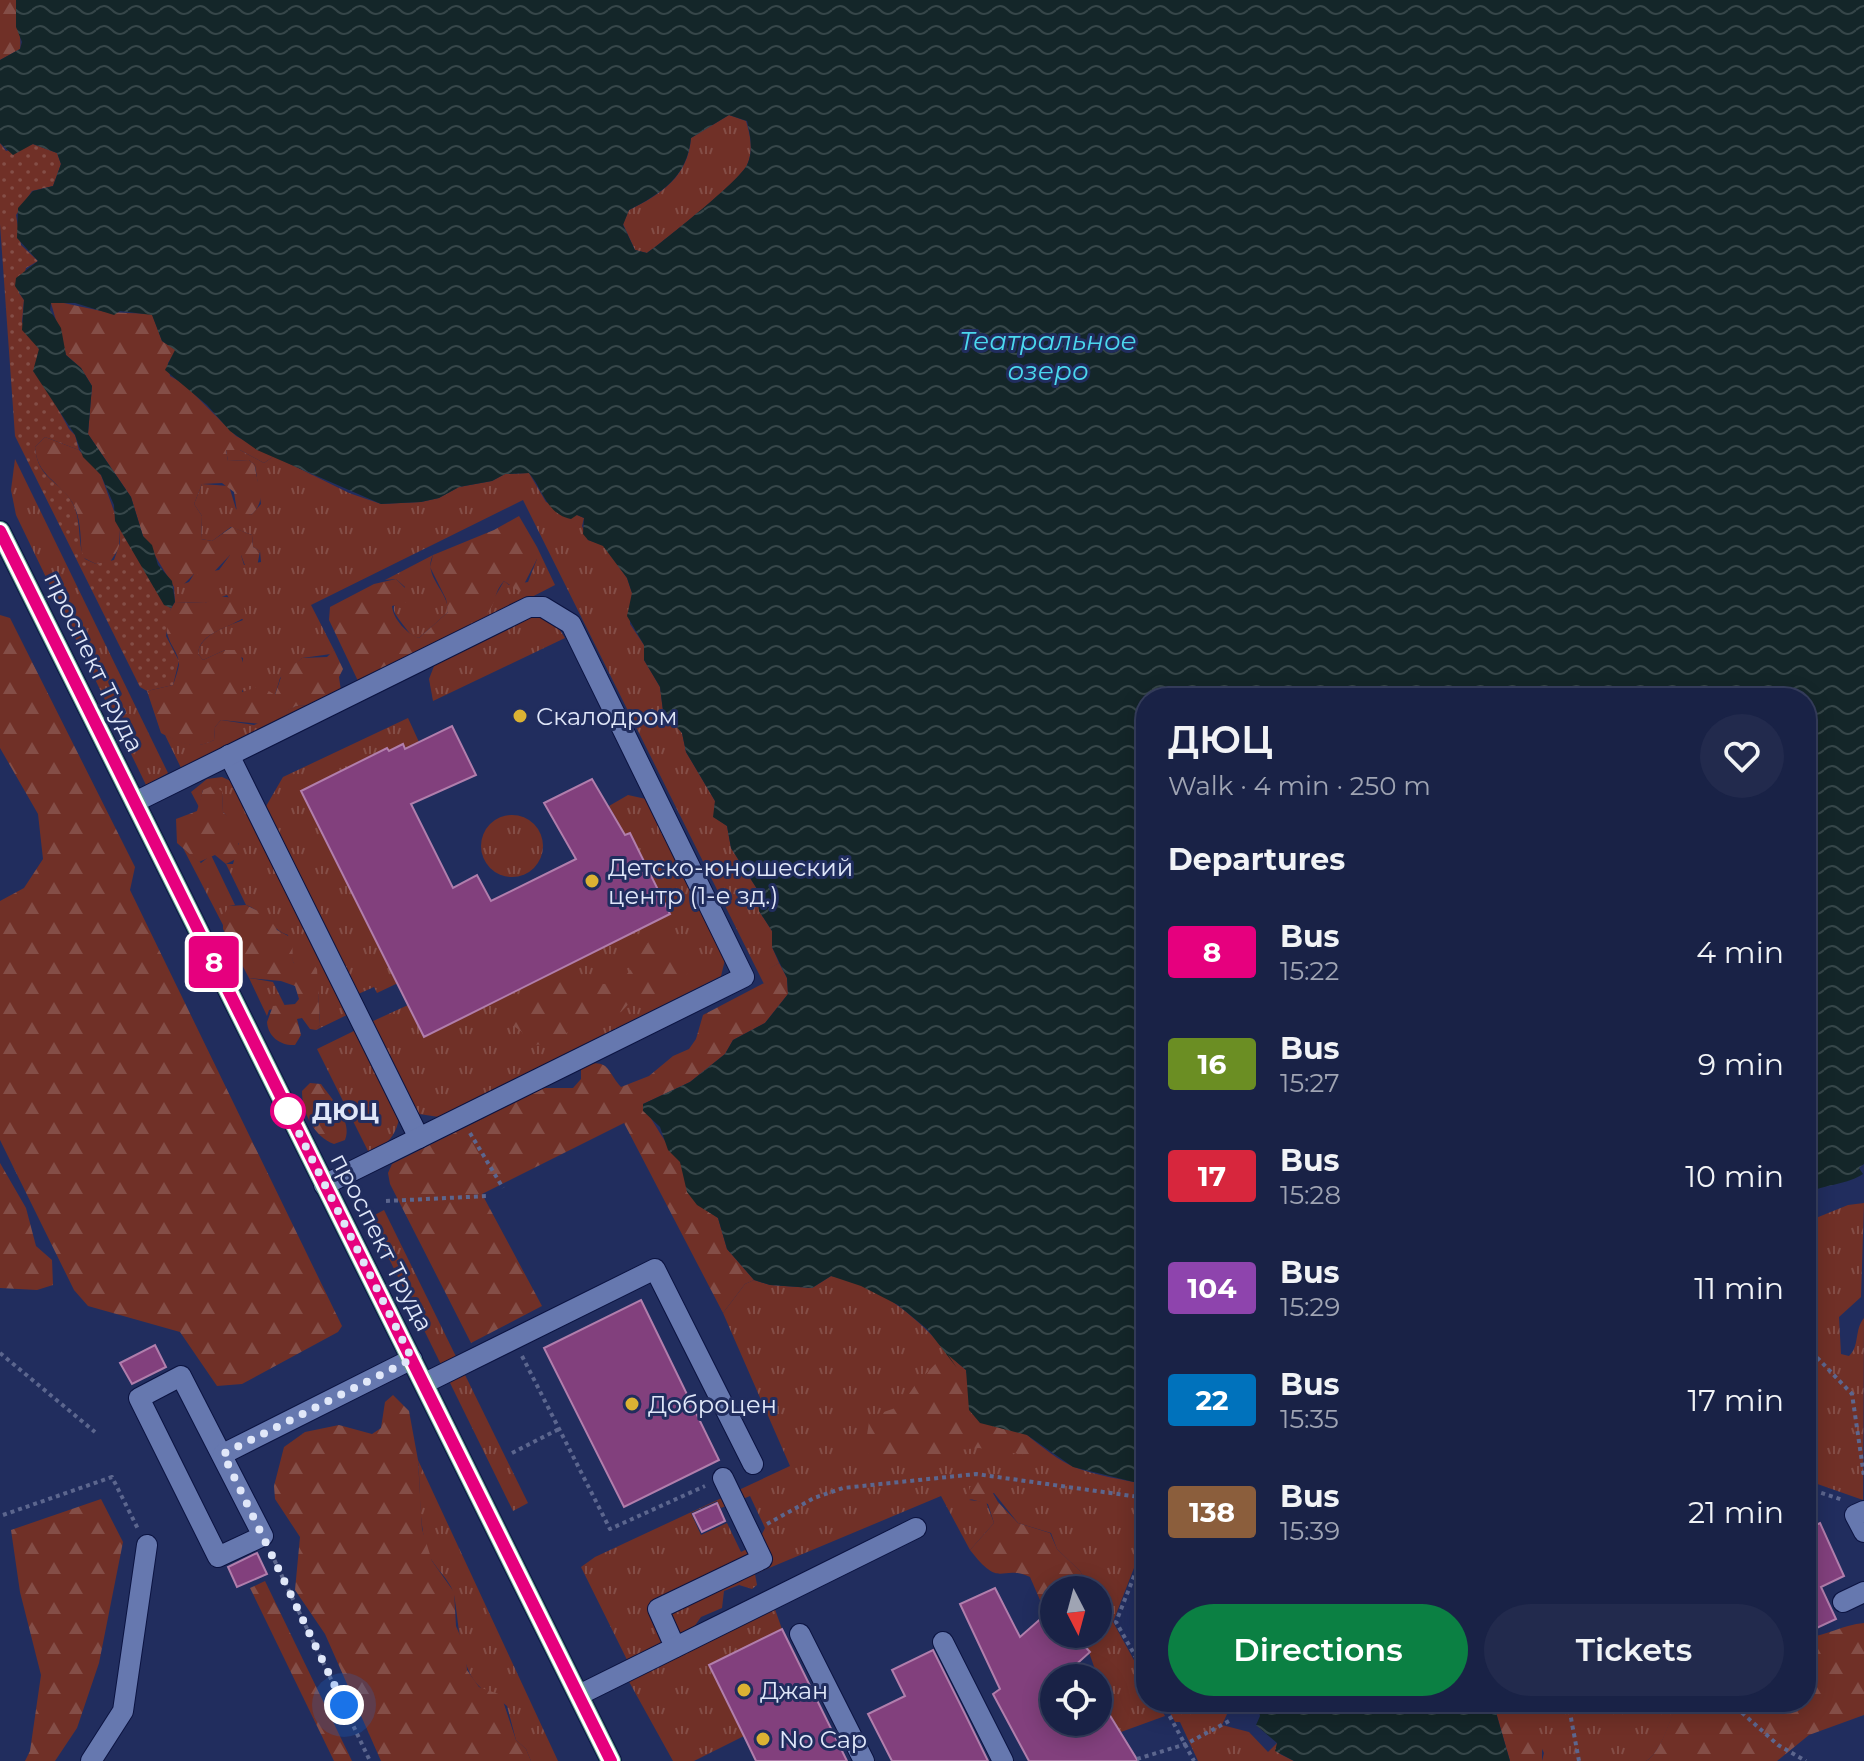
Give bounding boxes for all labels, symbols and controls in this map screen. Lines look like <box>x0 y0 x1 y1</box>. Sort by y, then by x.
water label: Театральное озеро <box>959 325 1137 387</box>
street label: проспект Труда <box>38 568 150 756</box>
place label: Скалодром <box>536 702 678 731</box>
marker: Скалодром <box>511 707 529 725</box>
button: heart <box>1700 714 1784 798</box>
text: ДЮЦ <box>1168 716 1273 763</box>
text: Walk · 4 min · 250 m <box>1168 770 1431 802</box>
text: Departures <box>1168 841 1345 878</box>
place label: Детско-юношеский центр (1-е зд.) <box>608 853 853 910</box>
marker: Детско-юношеский центр (1-е зд.) <box>583 872 601 890</box>
text: Bus <box>1280 918 1340 955</box>
text: 4 min <box>1696 934 1784 971</box>
text: 8 <box>1203 935 1221 969</box>
line badge: 8 <box>188 936 240 988</box>
text: 8 <box>205 945 223 979</box>
text: 15:22 <box>1280 955 1339 987</box>
text: Bus <box>1280 1030 1340 1067</box>
text: 9 min <box>1698 1046 1784 1083</box>
text: 16 <box>1198 1047 1226 1081</box>
text: 15:27 <box>1280 1067 1340 1099</box>
marker: ДЮЦ <box>271 1094 305 1128</box>
place label: ДЮЦ <box>312 1097 379 1126</box>
text: Bus <box>1280 1142 1340 1179</box>
street label: проспект Труда <box>325 1148 439 1336</box>
text: 10 min <box>1685 1158 1784 1195</box>
text: 17 <box>1198 1159 1226 1193</box>
text: 15:28 <box>1280 1179 1341 1211</box>
text: Bus <box>1280 1254 1340 1291</box>
text: 11 min <box>1694 1270 1784 1307</box>
text: 104 <box>1187 1271 1237 1305</box>
text: 15:29 <box>1280 1291 1340 1323</box>
text: Bus <box>1280 1366 1340 1403</box>
text: 17 min <box>1687 1382 1784 1419</box>
text: 22 <box>1195 1383 1229 1417</box>
place label: Доброцен <box>648 1390 777 1419</box>
marker: Доброцен <box>623 1395 641 1413</box>
text: 15:35 <box>1280 1403 1339 1435</box>
text: Bus <box>1280 1478 1340 1515</box>
text: 21 min <box>1688 1494 1784 1531</box>
text: 138 <box>1189 1495 1235 1529</box>
text: 15:39 <box>1280 1515 1340 1547</box>
north arrow <box>1040 1576 1112 1648</box>
map controls <box>1040 1576 1112 1736</box>
button: Directions <box>1168 1604 1468 1696</box>
button: Tickets <box>1484 1604 1784 1696</box>
button: locate <box>1040 1664 1112 1736</box>
place label: Джан <box>760 1676 828 1705</box>
marker: Джан <box>735 1681 753 1699</box>
your location <box>324 1685 364 1725</box>
place label: No Cap <box>779 1725 867 1754</box>
marker: No Cap <box>754 1730 772 1748</box>

